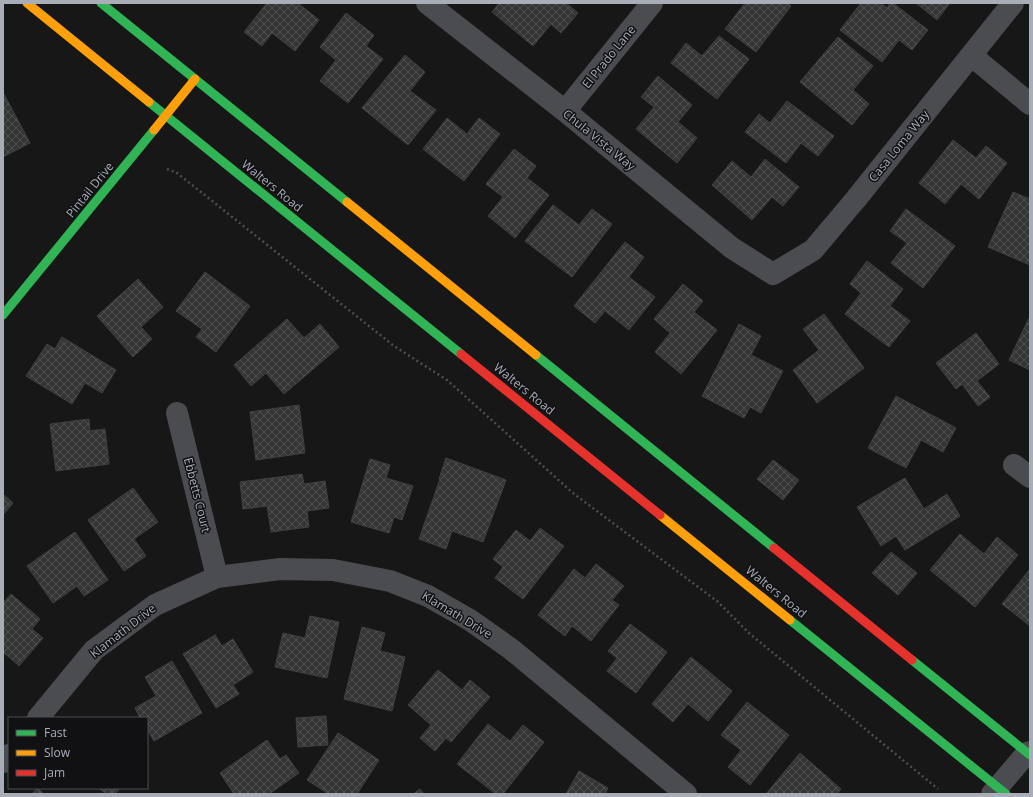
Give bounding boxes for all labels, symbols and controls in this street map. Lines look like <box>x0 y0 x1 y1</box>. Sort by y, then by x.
street label: El Prado Lane <box>578 21 639 92</box>
street label: Chula Vista Way <box>559 105 640 175</box>
street label: Casa Loma Way <box>864 105 933 185</box>
street label: Walters Road <box>238 156 306 216</box>
street label: Pintail Drive <box>62 158 117 221</box>
street label: Walters Road <box>490 359 558 419</box>
street label: Ebbetts Court <box>180 456 215 534</box>
street label: Walters Road <box>742 562 810 622</box>
street label: Klamath Drive <box>419 587 496 642</box>
street label: Klamath Drive <box>86 599 159 662</box>
legend <box>8 717 148 789</box>
text: Fast <box>44 724 67 741</box>
text: Slow <box>44 744 71 761</box>
text: Jam <box>43 764 65 781</box>

